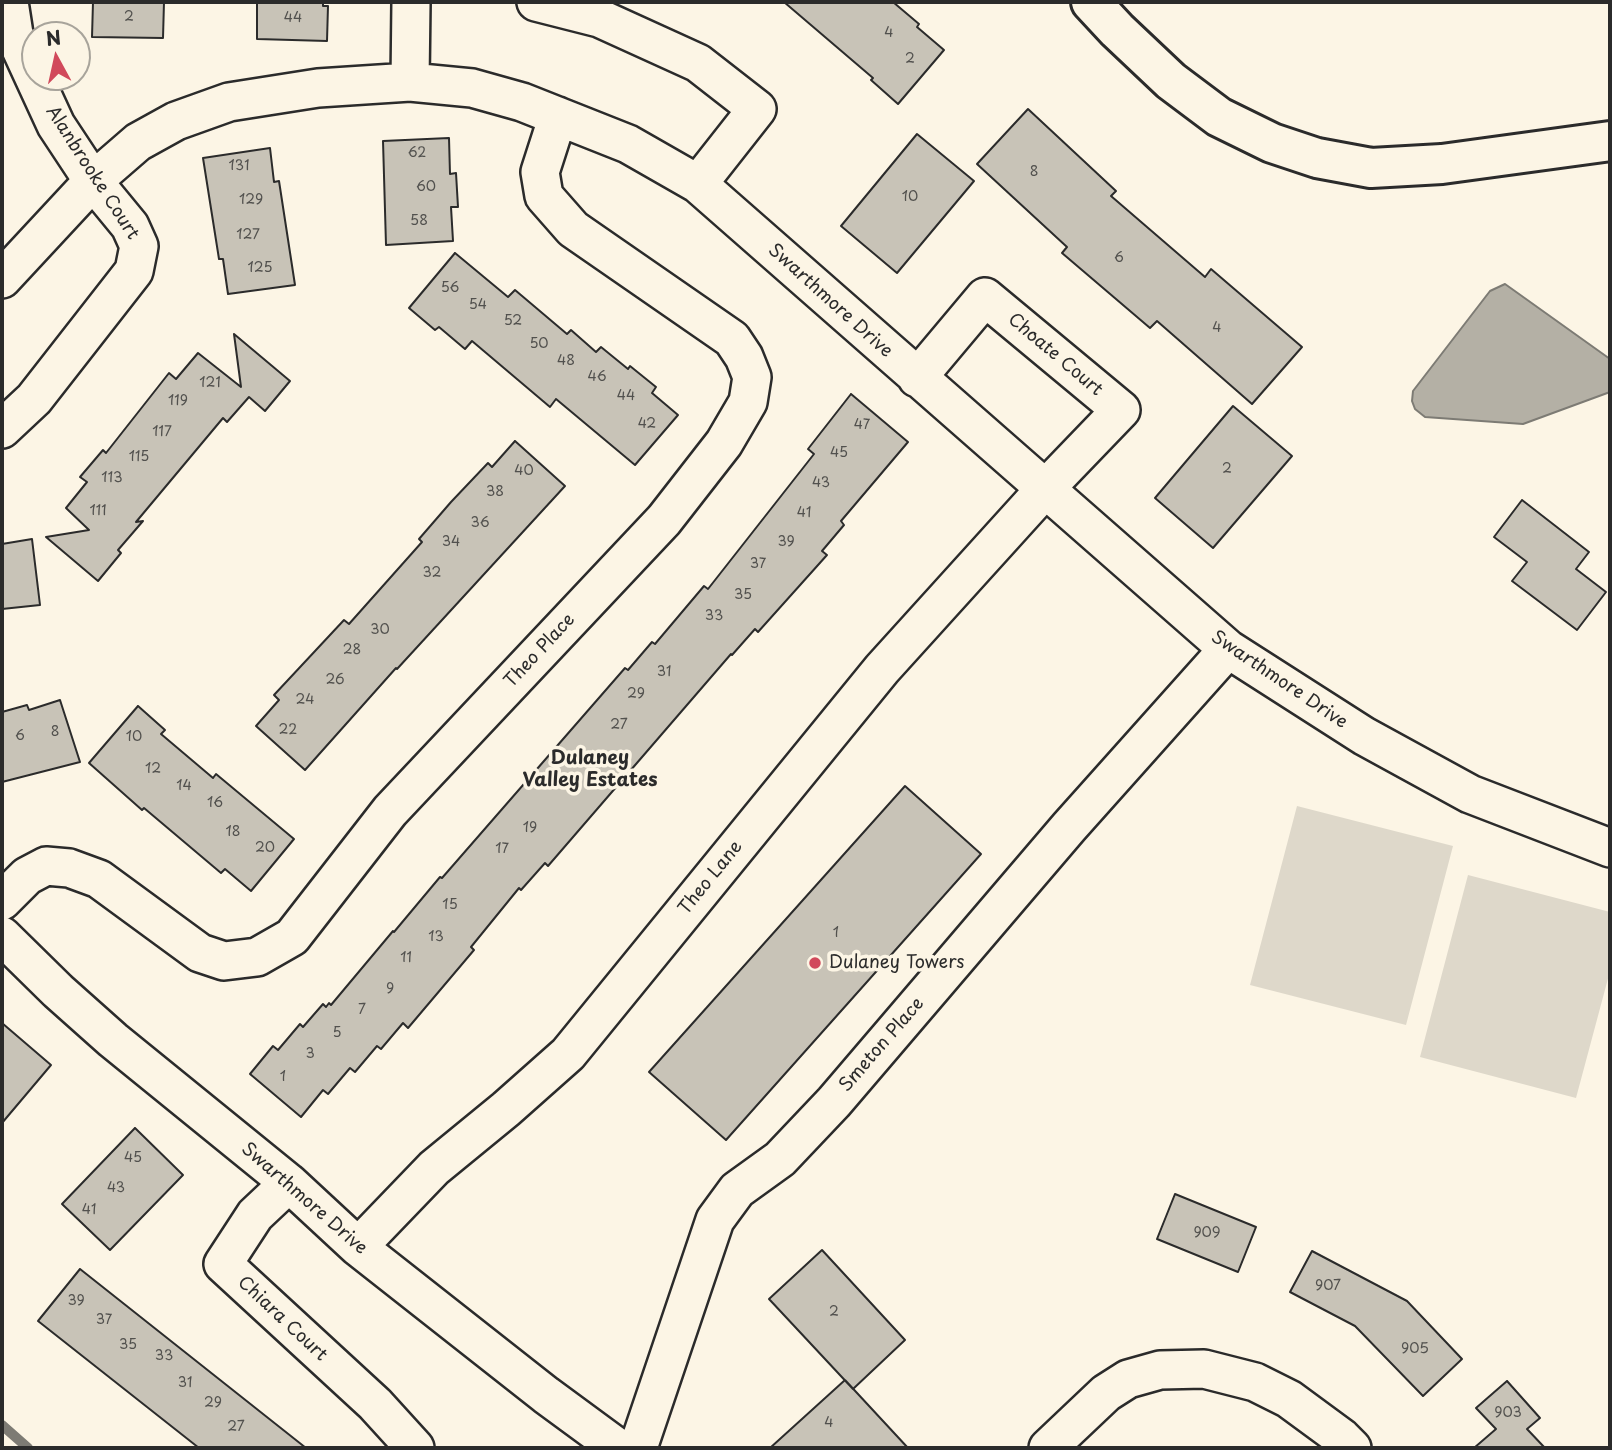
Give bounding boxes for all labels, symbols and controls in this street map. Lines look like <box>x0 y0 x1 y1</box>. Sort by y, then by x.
house number: 2 <box>124 9 134 25</box>
house number: 44 <box>284 10 302 26</box>
north arrow <box>21 21 91 91</box>
text: N <box>44 22 63 52</box>
house number: 4 <box>884 25 894 41</box>
house number: 2 <box>905 51 915 67</box>
street label: Alanbrooke Court <box>41 102 143 244</box>
house number: 62 <box>408 145 426 161</box>
house number: 131 <box>229 158 249 174</box>
house number: 8 <box>1030 164 1038 180</box>
house number: 60 <box>416 179 436 195</box>
house number: 10 <box>902 189 918 205</box>
house number: 129 <box>239 192 263 208</box>
house number: 58 <box>410 213 428 229</box>
house number: 127 <box>236 227 260 243</box>
street label: Swarthmore Drive <box>763 240 897 362</box>
house number: 6 <box>1114 250 1124 266</box>
house number: 125 <box>248 260 272 276</box>
house number: 56 <box>441 280 459 296</box>
house number: 54 <box>469 297 487 313</box>
street label: Choate Court <box>1003 309 1107 401</box>
house number: 52 <box>504 313 522 329</box>
house number: 4 <box>1212 320 1222 336</box>
house number: 50 <box>529 336 549 352</box>
house number: 48 <box>557 353 575 369</box>
house number: 46 <box>587 369 607 385</box>
house number: 121 <box>199 375 221 391</box>
house number: 44 <box>617 388 635 404</box>
house number: 119 <box>168 393 188 409</box>
house number: 42 <box>638 416 656 432</box>
house number: 47 <box>854 417 870 433</box>
house number: 117 <box>152 424 172 440</box>
house number: 45 <box>830 445 848 461</box>
house number: 115 <box>129 449 149 465</box>
house number: 2 <box>1222 461 1232 477</box>
house number: 40 <box>514 463 534 479</box>
house number: 113 <box>101 470 123 486</box>
house number: 43 <box>812 475 830 491</box>
house number: 38 <box>486 484 504 500</box>
house number: 111 <box>89 503 107 519</box>
house number: 41 <box>797 505 811 521</box>
house number: 36 <box>470 515 490 531</box>
house number: 34 <box>442 534 460 550</box>
house number: 39 <box>777 534 795 550</box>
house number: 37 <box>750 556 766 572</box>
house number: 32 <box>423 565 441 581</box>
house number: 35 <box>734 587 752 603</box>
house number: 33 <box>705 608 723 624</box>
street label: Theo Place <box>500 609 580 693</box>
house number: 30 <box>370 622 390 638</box>
street label: Swarthmore Drive <box>1207 626 1351 734</box>
house number: 28 <box>343 642 361 658</box>
house number: 31 <box>657 664 671 680</box>
house number: 26 <box>325 672 345 688</box>
house number: 29 <box>627 686 645 702</box>
house number: 24 <box>296 692 314 708</box>
house number: 27 <box>610 717 628 733</box>
house number: 22 <box>279 722 297 738</box>
house number: 8 <box>51 724 59 740</box>
house number: 6 <box>15 728 25 744</box>
house number: 10 <box>126 729 142 745</box>
district label: Dulaney Valley Estates <box>522 748 658 792</box>
house number: 12 <box>145 761 161 777</box>
house number: 14 <box>176 778 192 794</box>
house number: 16 <box>207 795 223 811</box>
house number: 19 <box>523 820 537 836</box>
house number: 18 <box>225 824 241 840</box>
street label: Theo Lane <box>675 837 747 919</box>
house number: 20 <box>255 840 275 856</box>
house number: 17 <box>495 841 509 857</box>
house number: 15 <box>442 897 458 913</box>
house number: 1 <box>833 925 839 941</box>
house number: 13 <box>428 929 444 945</box>
house number: 11 <box>400 950 412 966</box>
place label: Dulaney Towers <box>829 952 964 974</box>
marker: Dulaney Towers <box>807 955 823 971</box>
house number: 9 <box>386 981 394 997</box>
street label: Smeton Place <box>835 993 929 1097</box>
house number: 7 <box>358 1002 366 1018</box>
house number: 5 <box>332 1025 342 1041</box>
house number: 3 <box>305 1046 315 1062</box>
house number: 1 <box>280 1069 286 1085</box>
street label: Swarthmore Drive <box>237 1138 371 1260</box>
house number: 45 <box>124 1150 142 1166</box>
house number: 43 <box>107 1180 125 1196</box>
house number: 41 <box>82 1202 96 1218</box>
house number: 909 <box>1193 1225 1221 1241</box>
street label: Chiara Court <box>233 1272 331 1366</box>
house number: 907 <box>1315 1278 1341 1294</box>
house number: 39 <box>67 1293 85 1309</box>
house number: 2 <box>829 1304 839 1320</box>
house number: 37 <box>96 1312 112 1328</box>
house number: 35 <box>119 1337 137 1353</box>
house number: 905 <box>1401 1341 1429 1357</box>
house number: 33 <box>155 1348 173 1364</box>
house number: 31 <box>178 1375 192 1391</box>
house number: 29 <box>204 1395 222 1411</box>
house number: 903 <box>1494 1405 1522 1421</box>
house number: 4 <box>824 1415 834 1431</box>
house number: 27 <box>227 1419 245 1435</box>

